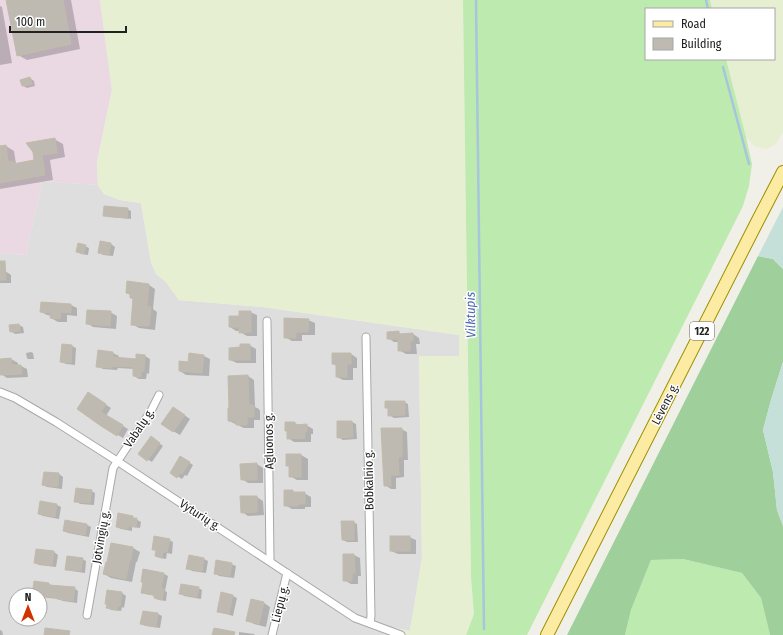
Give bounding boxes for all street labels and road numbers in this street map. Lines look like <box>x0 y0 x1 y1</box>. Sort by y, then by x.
road number: 122 <box>690 322 714 340</box>
street label: Lėvens g. <box>649 381 682 427</box>
street label: Vabalų g. <box>121 405 157 450</box>
street label: Agluonos g. <box>262 412 276 469</box>
street label: Bobkalnio g. <box>361 449 377 510</box>
street label: Vyturių g. <box>177 497 223 534</box>
street label: Jotvingių g. <box>89 509 113 565</box>
street label: Liepų g. <box>269 583 291 624</box>

